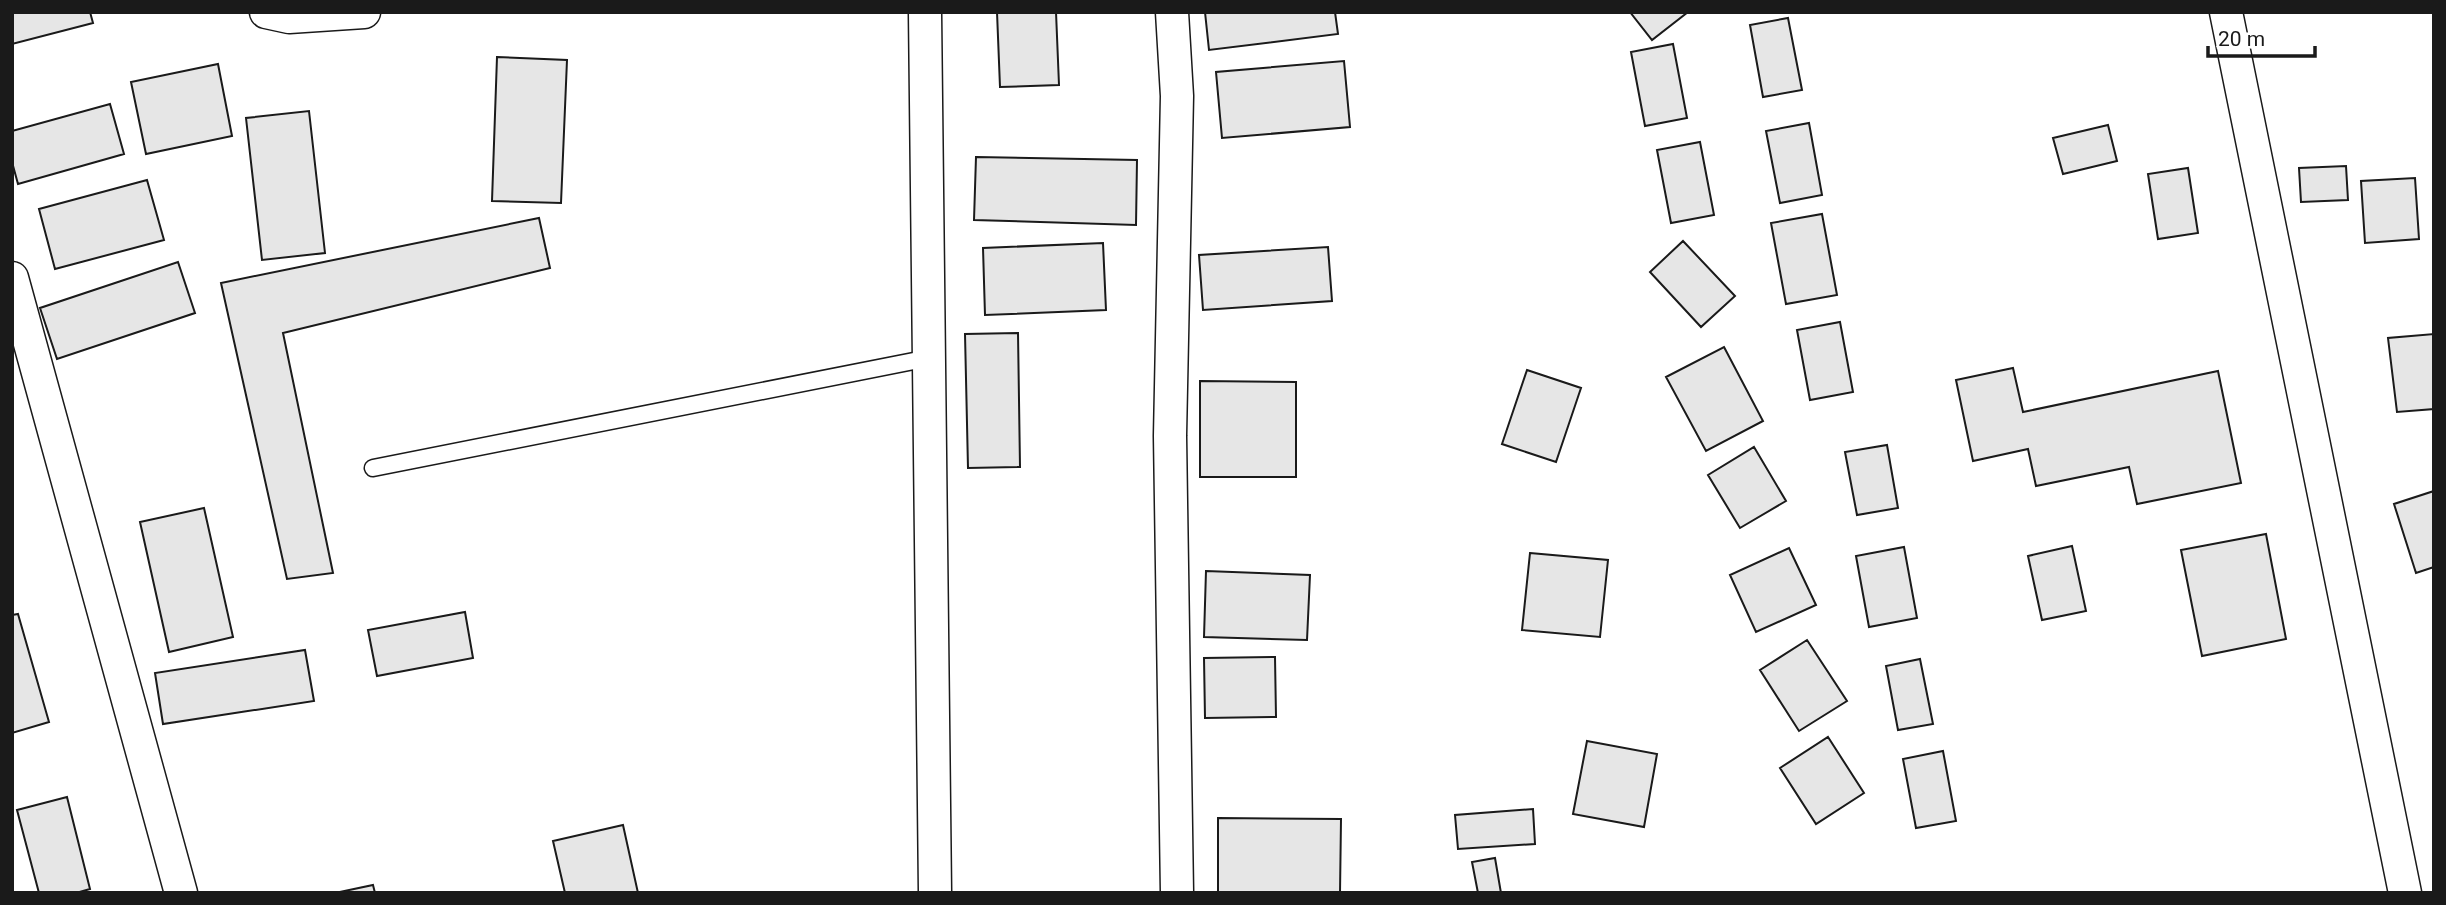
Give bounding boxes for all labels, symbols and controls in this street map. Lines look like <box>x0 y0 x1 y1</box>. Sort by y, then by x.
scale bar <box>2208 14 2315 58</box>
text: 20 m <box>2218 27 2265 51</box>

